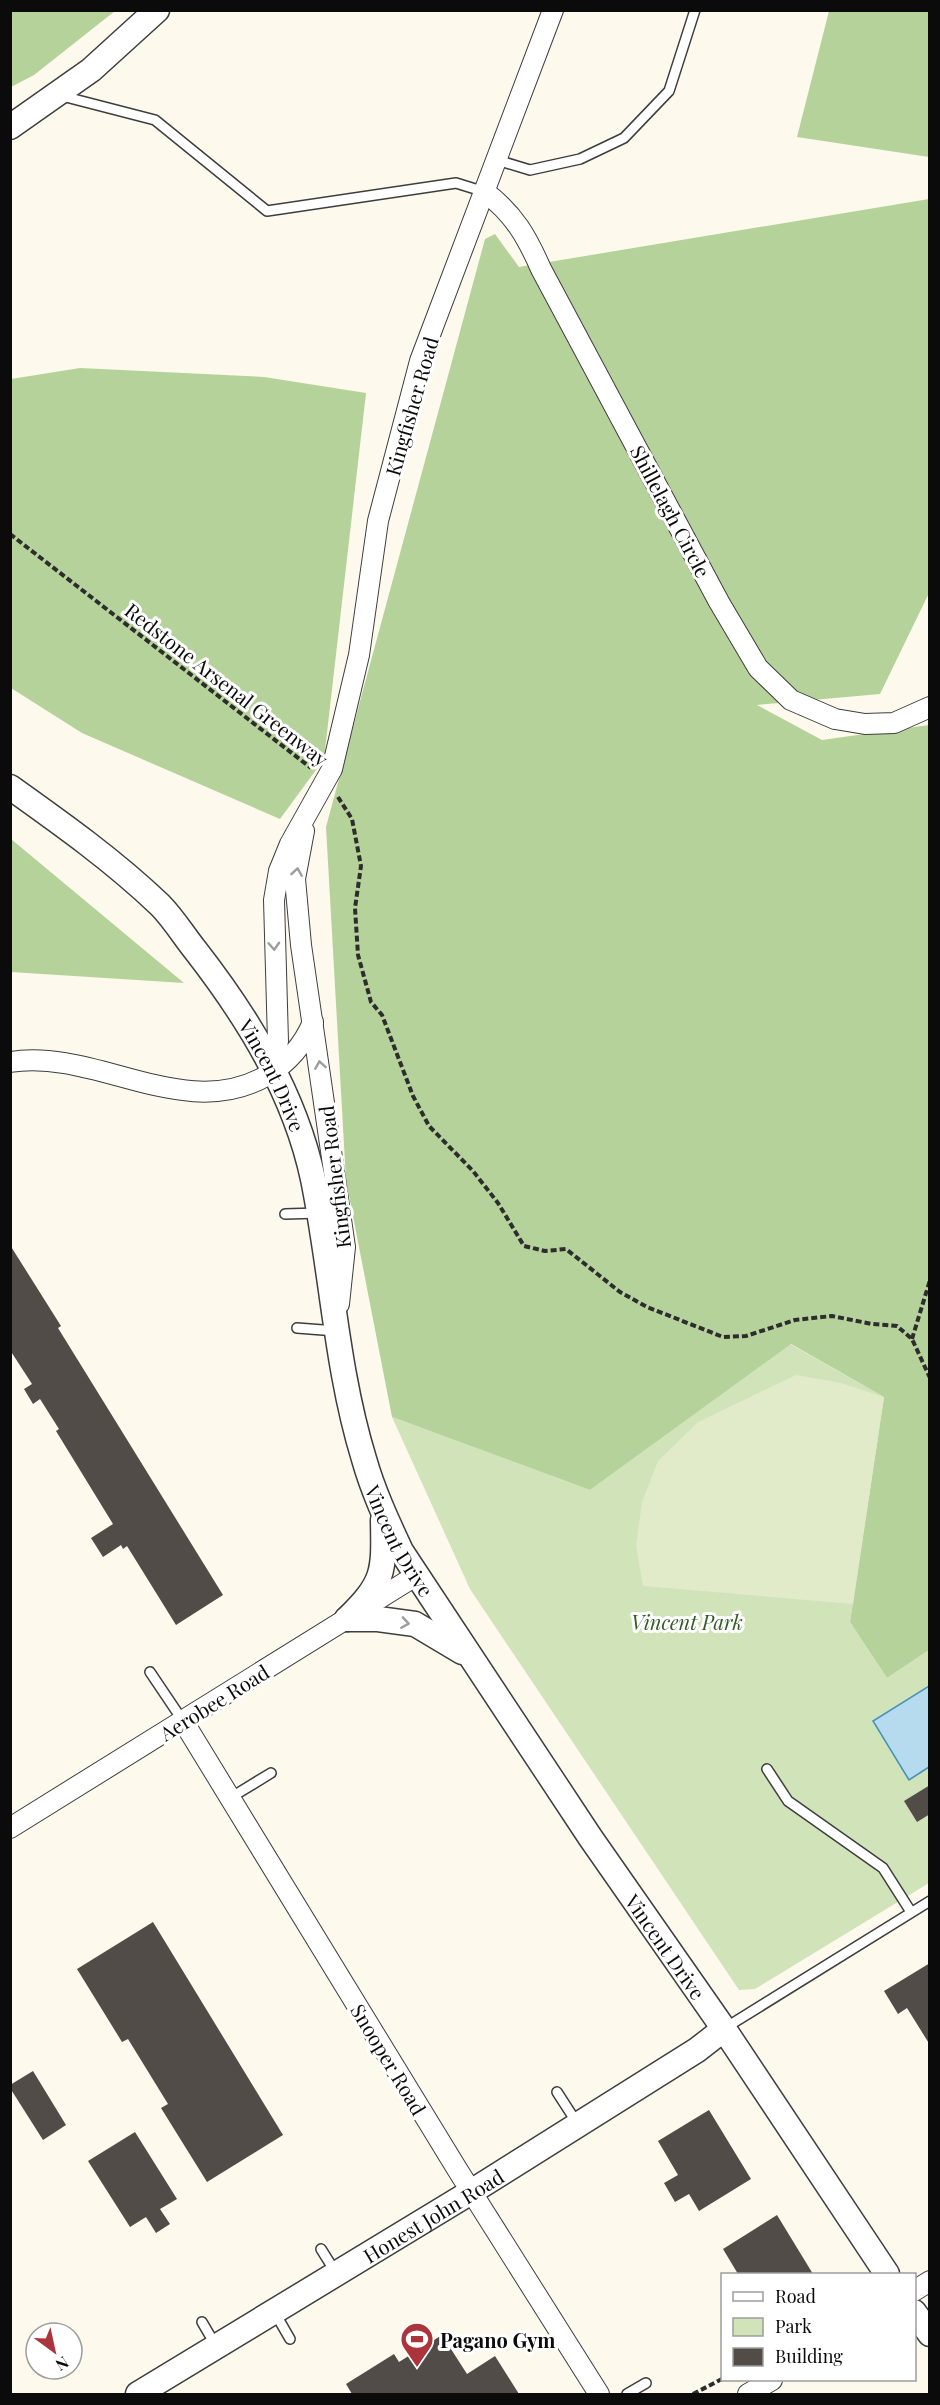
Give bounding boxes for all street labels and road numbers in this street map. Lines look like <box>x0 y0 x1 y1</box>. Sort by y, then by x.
street label: Kingfisher Road <box>378 333 444 479</box>
street label: Shillelagh Circle <box>625 440 717 582</box>
street label: Redstone Arsenal Greenway <box>120 596 334 772</box>
street label: Vincent Drive <box>233 1013 312 1135</box>
street label: Kingfisher Road <box>312 1104 356 1250</box>
street label: Vincent Drive <box>360 1480 440 1601</box>
street label: Aerobee Road <box>153 1657 274 1747</box>
street label: Vincent Drive <box>620 1887 712 2004</box>
street label: Snooper Road <box>345 1998 433 2120</box>
street label: Honest John Road <box>358 2162 508 2268</box>

